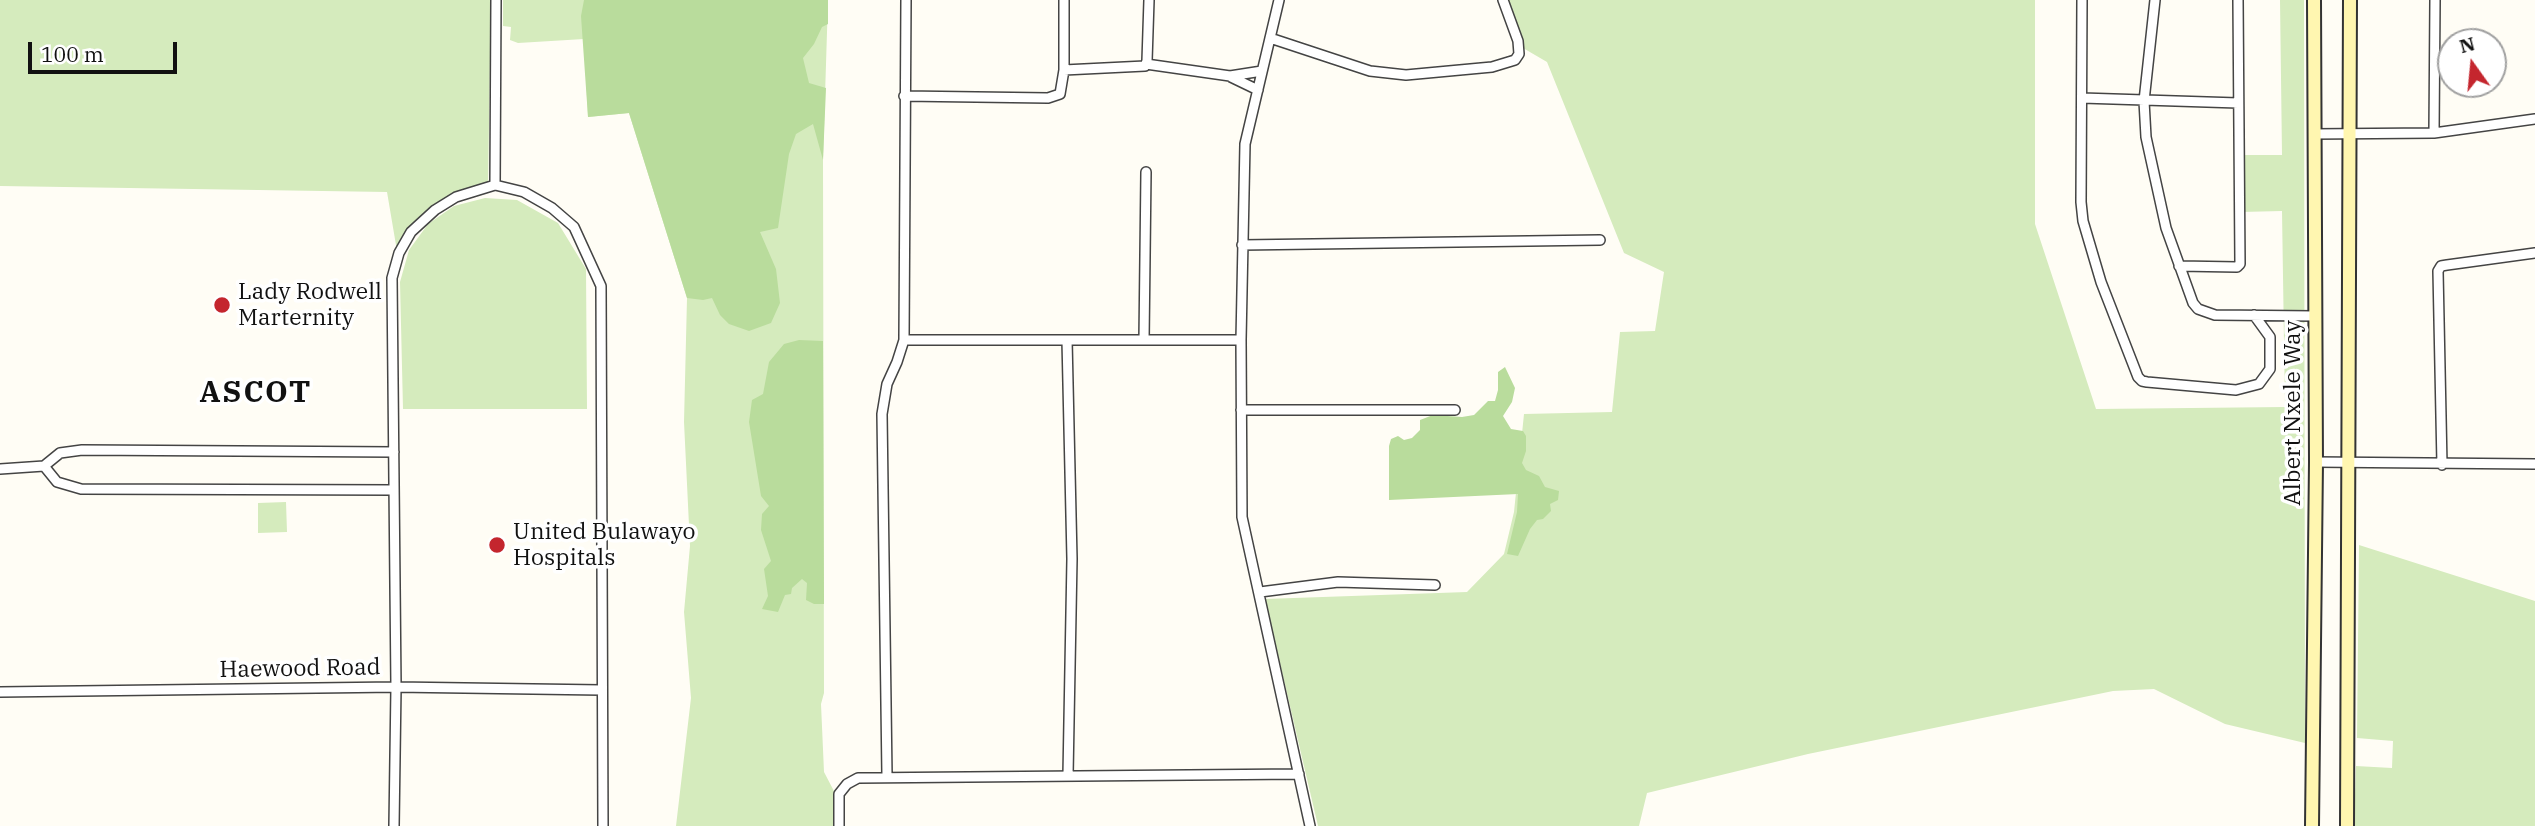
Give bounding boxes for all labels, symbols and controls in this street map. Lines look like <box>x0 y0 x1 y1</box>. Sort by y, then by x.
scale bar <box>32 28 180 72</box>
north arrow <box>2437 28 2507 98</box>
text: N <box>2457 31 2477 58</box>
text: 100 m <box>41 40 104 68</box>
place label: Lady Rodwell Marternity <box>238 278 382 332</box>
marker: Lady Rodwell Marternity <box>212 295 232 315</box>
street label: Albert Nxele Way <box>2279 320 2307 506</box>
district label: ASCOT <box>200 375 312 411</box>
place label: United Bulawayo Hospitals <box>513 518 696 572</box>
marker: United Bulawayo Hospitals <box>487 535 507 555</box>
street label: Haewood Road <box>219 654 381 684</box>

